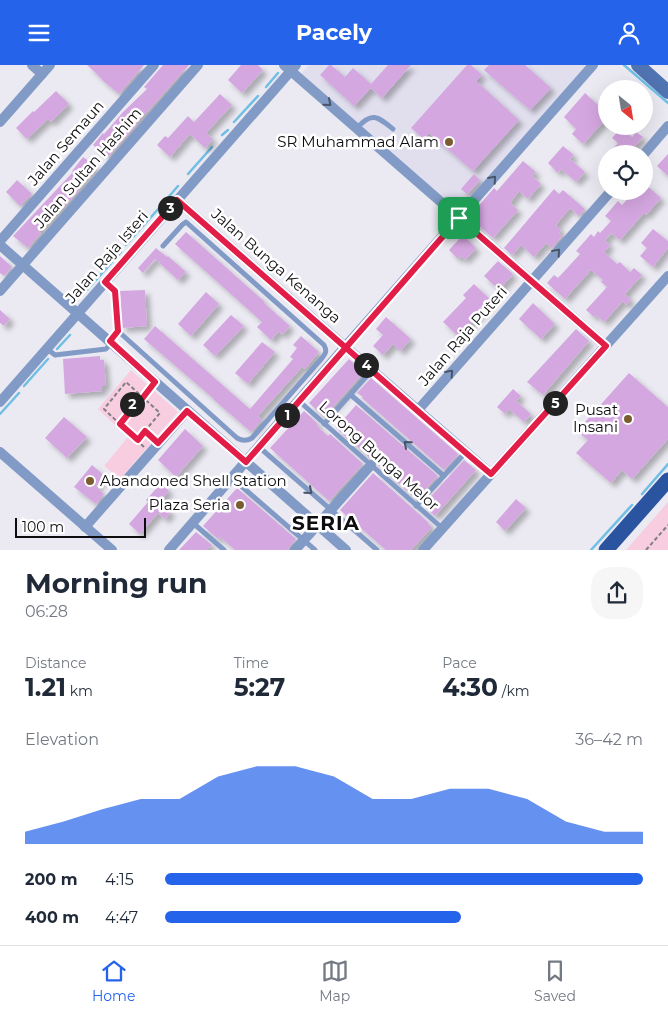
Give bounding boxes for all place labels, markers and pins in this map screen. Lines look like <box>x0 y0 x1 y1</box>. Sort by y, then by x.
place label: SR Muhammad Alam <box>277 132 439 151</box>
marker: SR Muhammad Alam <box>443 136 455 148</box>
pin: 3 <box>158 195 182 221</box>
pin <box>438 197 480 239</box>
pin: 4 <box>354 353 378 377</box>
pin: 2 <box>120 391 144 417</box>
pin: 5 <box>542 391 568 415</box>
place label: Pusat Insani <box>573 400 618 436</box>
pin: 1 <box>274 403 300 427</box>
marker: Pusat Insani <box>622 413 634 425</box>
place label: Abandoned Shell Station <box>100 471 287 490</box>
marker: Abandoned Shell Station <box>84 475 96 487</box>
place label: Plaza Seria <box>149 495 230 514</box>
marker: Plaza Seria <box>234 499 246 511</box>

